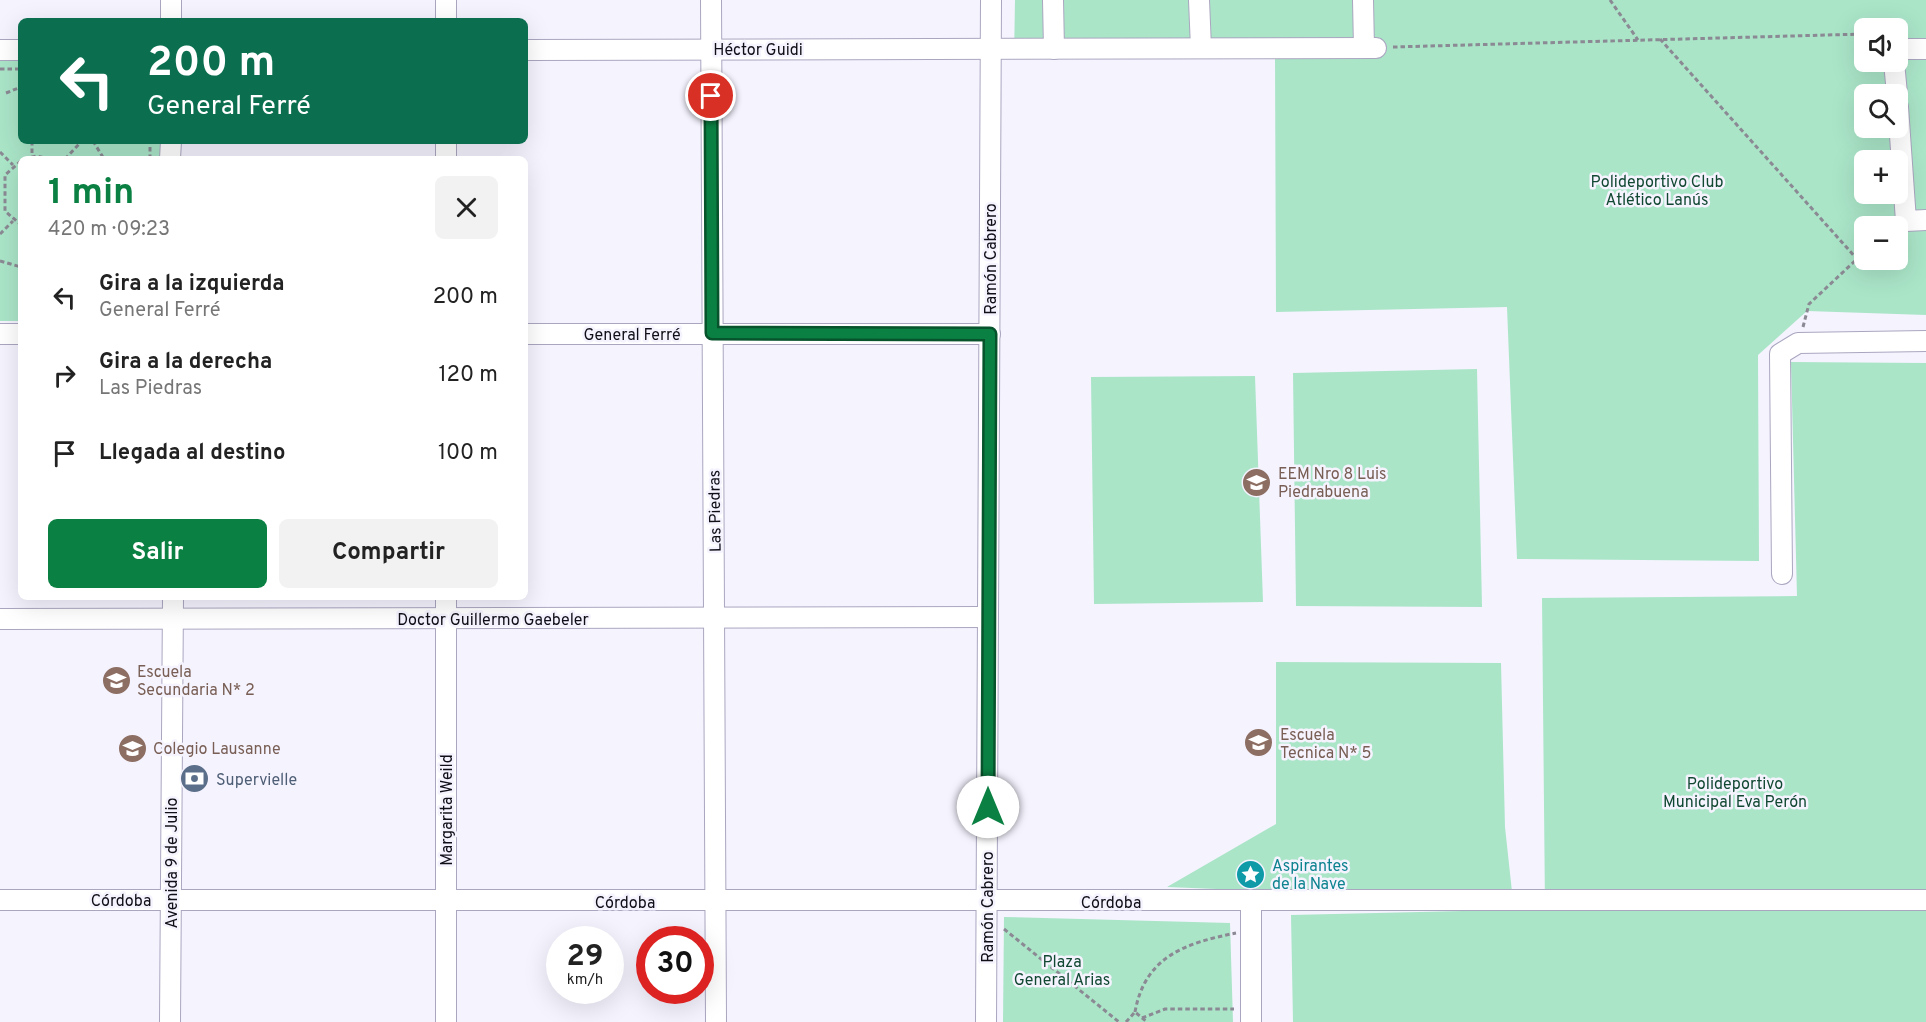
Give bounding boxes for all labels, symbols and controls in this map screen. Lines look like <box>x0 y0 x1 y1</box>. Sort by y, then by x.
map controls <box>1854 18 1908 270</box>
button: sound <box>1854 18 1908 72</box>
text: 200 m <box>147 38 275 91</box>
street label: Héctor Guidi <box>713 41 803 61</box>
icon: left <box>48 42 126 120</box>
pin <box>685 70 736 121</box>
icon: arrive <box>694 79 727 112</box>
button: search <box>1854 84 1908 138</box>
text: General Ferré <box>147 90 311 124</box>
button: + <box>1854 150 1908 204</box>
text: 1 min <box>48 171 134 217</box>
park label: Polideportivo Club Atlético Lanús <box>1591 173 1723 211</box>
button: close <box>435 176 498 239</box>
street label: Ramón Cabrero <box>982 203 1002 315</box>
button: − <box>1854 216 1908 270</box>
text: 420 m · 09:23 <box>48 217 170 243</box>
text: Gira a la izquierda <box>99 271 285 298</box>
icon: left <box>48 281 81 314</box>
text: 200 m <box>433 284 498 311</box>
text: General Ferré <box>99 298 220 324</box>
street label: General Ferré <box>583 326 681 346</box>
text: Gira a la derecha <box>99 349 272 376</box>
icon: right <box>48 359 81 392</box>
text: 120 m <box>438 362 498 389</box>
text: Las Piedras <box>99 376 202 402</box>
icon: arrive <box>48 437 81 470</box>
text: Llegada al destino <box>99 440 285 467</box>
text: 100 m <box>438 440 498 467</box>
place label: EEM Nro 8 Luis Piedrabuena <box>1278 465 1386 503</box>
school or university icon: EEM Nro 8 Luis Piedrabuena <box>1241 466 1273 498</box>
street label: Las Piedras <box>705 470 727 552</box>
button: Salir <box>48 519 267 588</box>
button: Compartir <box>279 519 498 588</box>
street label: Doctor Guillermo Gaebeler <box>397 611 589 631</box>
place label: Escuela Secundaria N* 2 <box>137 663 255 701</box>
school or university icon: Escuela Secundaria N* 2 <box>100 664 132 696</box>
place label: Escuela Tecnica N* 5 <box>1280 726 1371 764</box>
school or university icon: Escuela Tecnica N* 5 <box>1243 727 1275 759</box>
school or university icon: Colegio Lausanne <box>116 732 148 764</box>
place label: Colegio Lausanne <box>153 740 281 760</box>
street label: Margarita Weild <box>438 754 458 866</box>
bank icon: Supervielle <box>179 763 211 795</box>
place label: Supervielle <box>216 771 297 791</box>
position arrow <box>956 775 1020 839</box>
park label: Polideportivo Municipal Eva Perón <box>1663 775 1807 813</box>
street label: Avenida 9 de Julio <box>163 798 183 928</box>
street label: Ramón Cabrero <box>979 851 999 963</box>
place label: Aspirantes de la Nave <box>1272 857 1349 895</box>
place icon: Aspirantes de la Nave <box>1235 858 1267 890</box>
street label: Córdoba <box>91 892 151 912</box>
street label: Córdoba <box>595 894 655 914</box>
street label: Córdoba <box>1081 894 1141 914</box>
speed limit sign: 30 <box>636 926 714 1004</box>
text: 29 <box>567 939 603 976</box>
park label: Plaza General Arias <box>1014 953 1110 991</box>
text: km/h <box>567 971 603 990</box>

